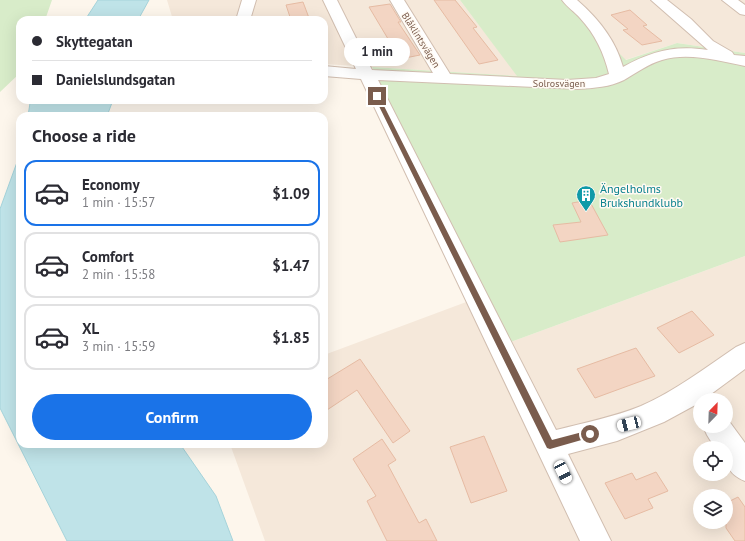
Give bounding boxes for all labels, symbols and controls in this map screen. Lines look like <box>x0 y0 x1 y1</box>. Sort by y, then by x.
street label: Blåklintsvägen <box>399 10 443 70</box>
text: Skyttegatan <box>56 32 133 51</box>
callout: 1 min <box>344 38 410 66</box>
text: 1 min <box>361 43 393 60</box>
text: Danielslundsgatan <box>56 70 175 89</box>
street label: Solrosvägen <box>533 77 585 90</box>
route end <box>368 87 386 105</box>
text: Choose a ride <box>32 124 136 147</box>
icon: car <box>34 175 70 211</box>
text: Economy <box>82 175 140 194</box>
place label: Ängelholms Brukshundklubb <box>600 181 683 210</box>
text: $1.09 <box>272 184 310 203</box>
building icon: Ängelholms Brukshundklubb <box>575 184 597 212</box>
text: 1 min · 15:57 <box>82 194 155 211</box>
icon: car <box>34 247 70 283</box>
text: Comfort <box>82 247 134 266</box>
text: $1.47 <box>272 256 310 275</box>
text: 2 min · 15:58 <box>82 266 155 283</box>
icon: car <box>34 319 70 355</box>
text: XL <box>82 319 99 338</box>
text: $1.85 <box>272 328 310 347</box>
text: 3 min · 15:59 <box>82 338 155 355</box>
north arrow <box>693 393 733 433</box>
map controls <box>693 393 733 529</box>
button: Confirm <box>32 394 312 440</box>
car <box>616 415 642 433</box>
route start <box>581 425 599 443</box>
button: locate <box>693 441 733 481</box>
car <box>552 459 574 485</box>
button: layers <box>693 489 733 529</box>

